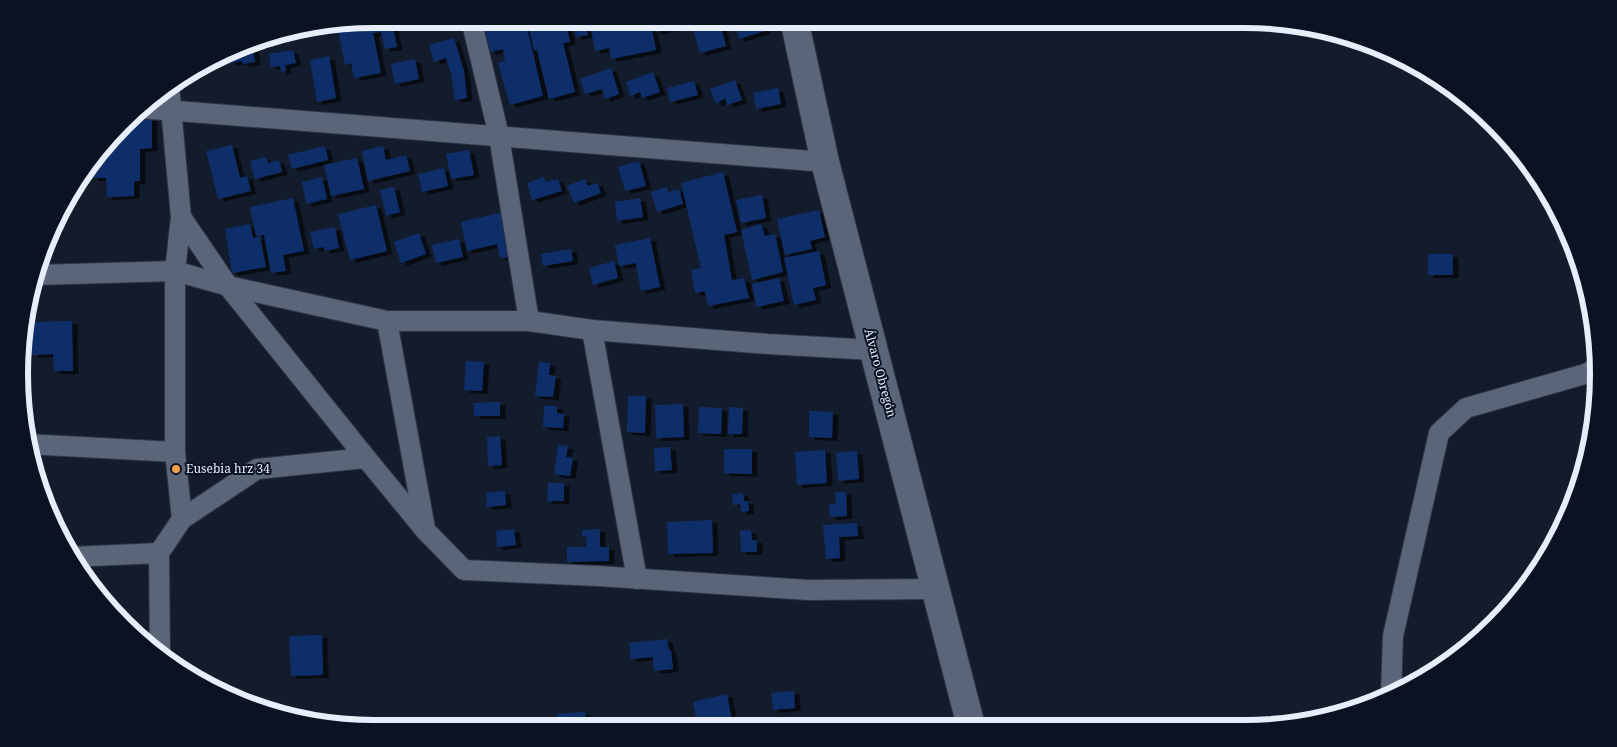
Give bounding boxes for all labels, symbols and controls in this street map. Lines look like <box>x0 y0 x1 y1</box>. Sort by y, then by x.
street label: Álvaro Obregón <box>860 327 901 419</box>
place label: Eusebia hrz 34 <box>186 460 270 477</box>
marker: Eusebia hrz 34 <box>170 463 182 475</box>

